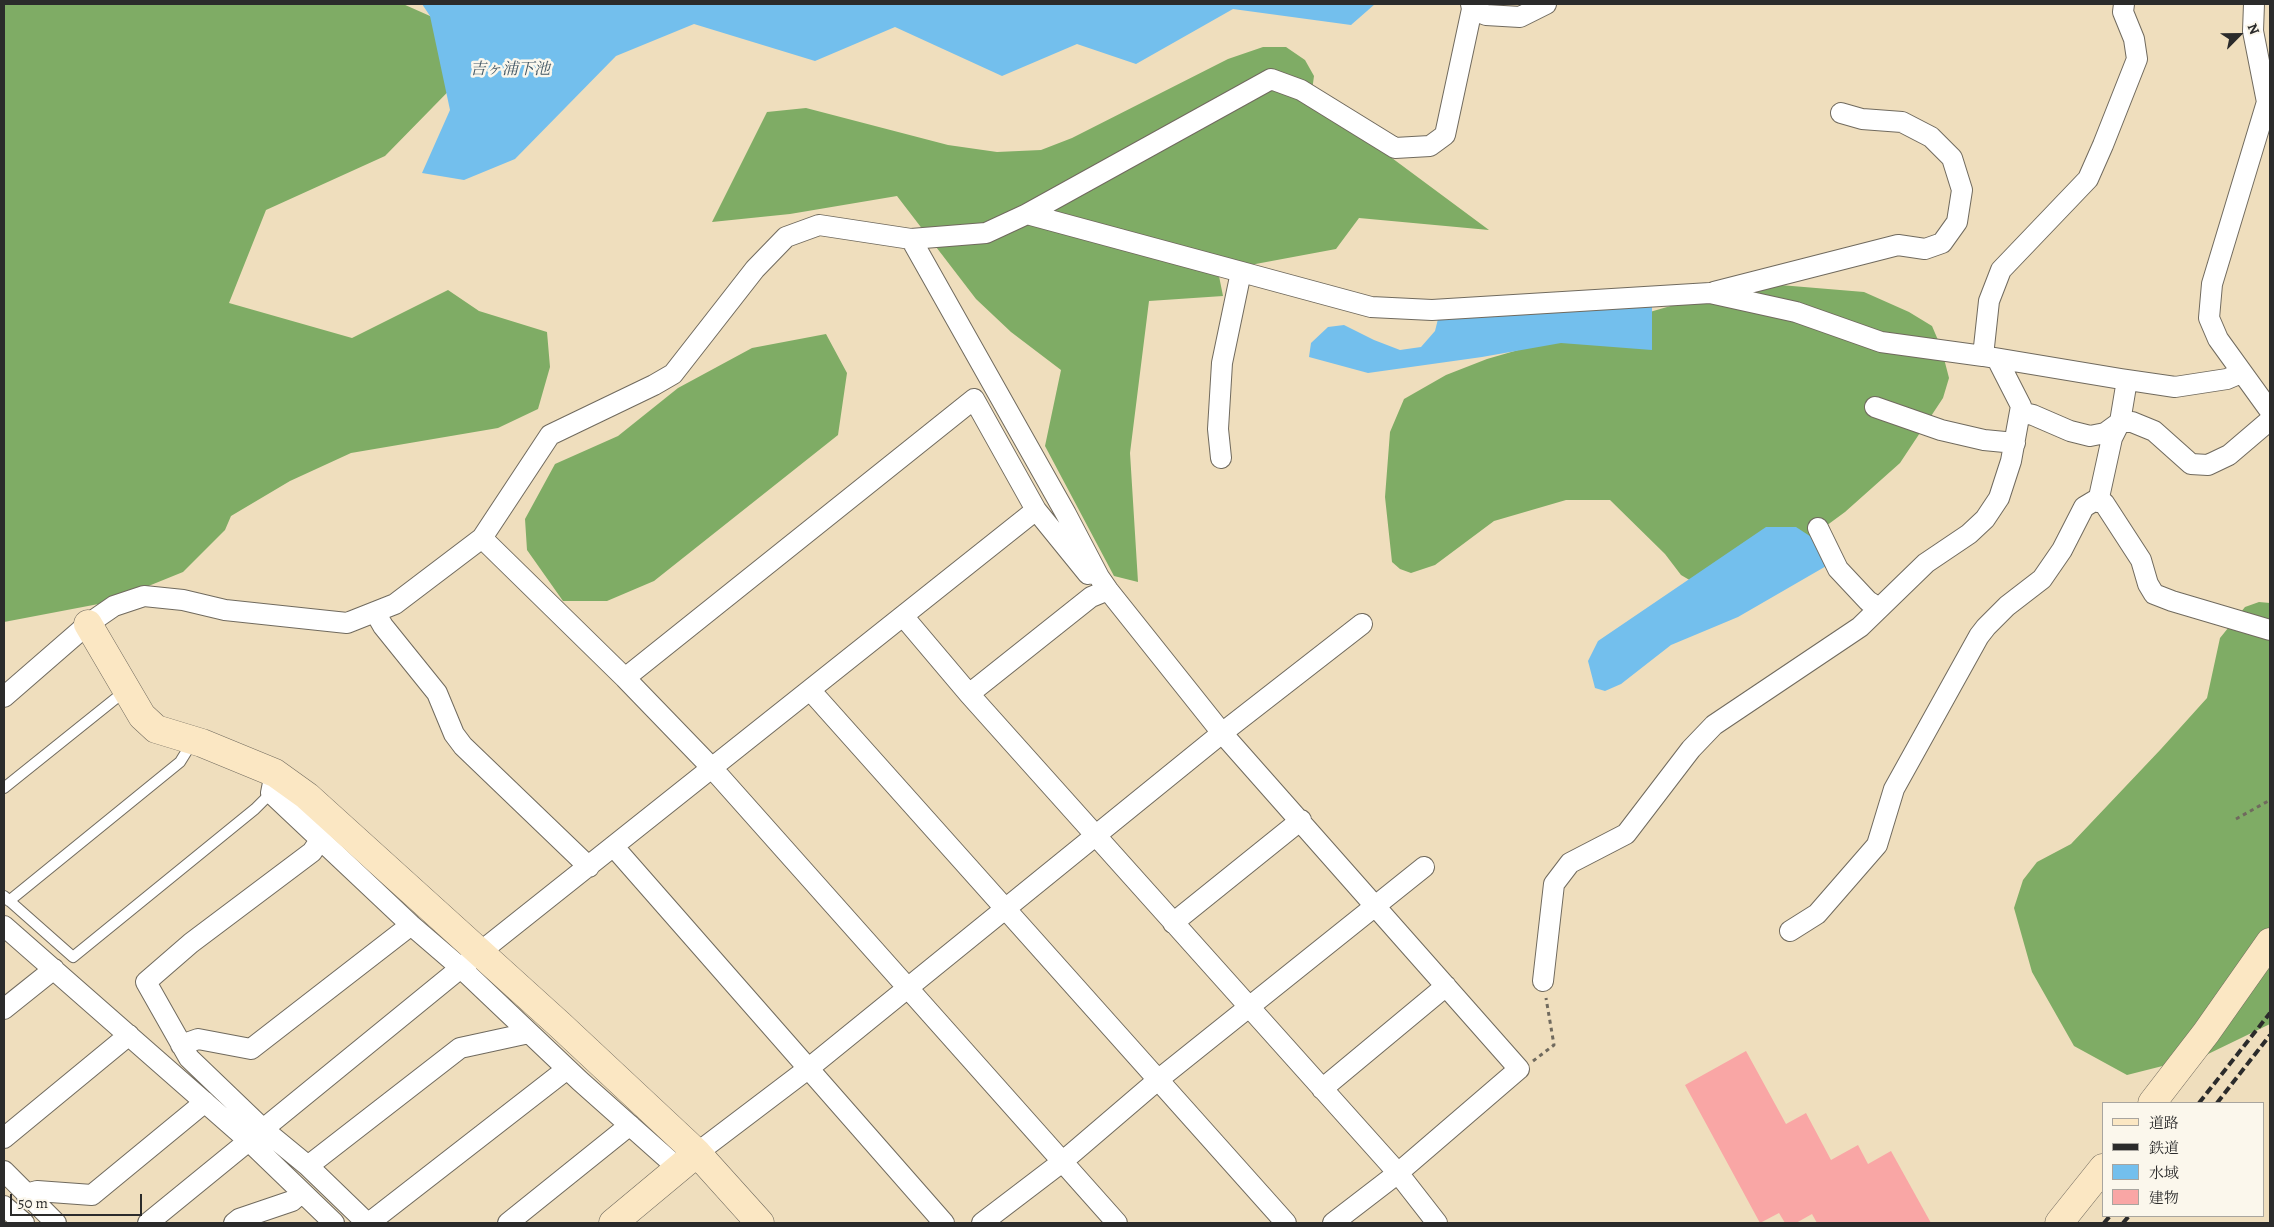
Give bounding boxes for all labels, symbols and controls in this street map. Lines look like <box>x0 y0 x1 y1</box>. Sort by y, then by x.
north arrow <box>2214 10 2264 60</box>
text: N <box>2243 21 2264 37</box>
water label: 吉ヶ浦下池 <box>470 60 550 80</box>
legend <box>2102 1102 2264 1217</box>
text: 道路 <box>2149 1113 2179 1133</box>
text: 鉄道 <box>2149 1138 2179 1158</box>
text: 水域 <box>2149 1163 2179 1183</box>
scale bar <box>12 1184 145 1216</box>
text: 建物 <box>2149 1188 2179 1208</box>
text: 50 m <box>18 1193 48 1213</box>

